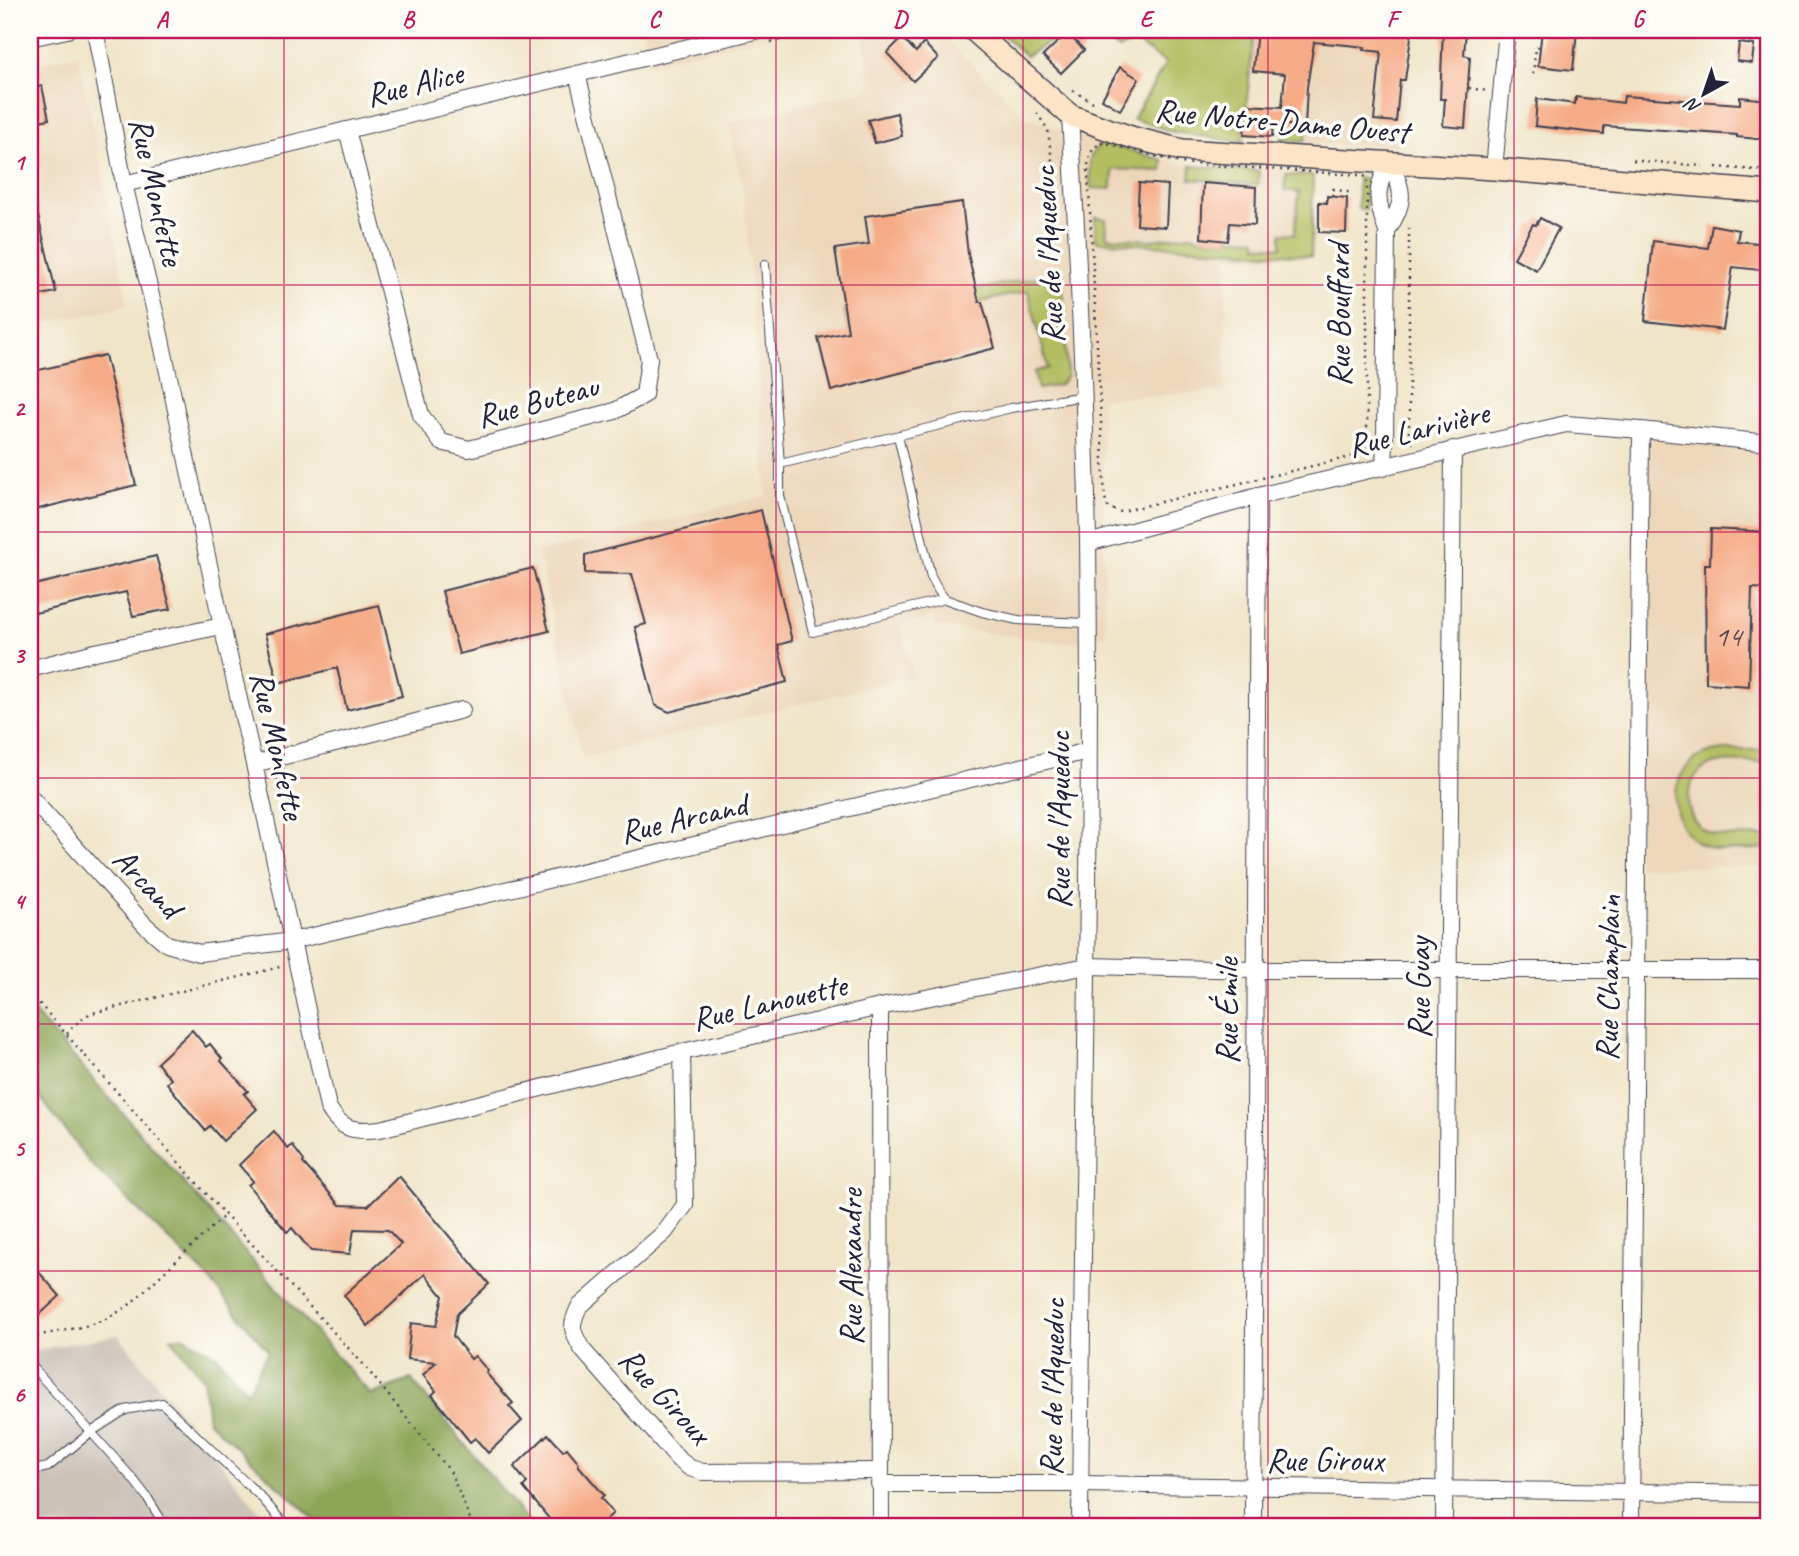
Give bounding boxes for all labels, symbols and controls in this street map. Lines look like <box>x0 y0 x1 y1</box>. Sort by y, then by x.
text: A <box>156 5 170 34</box>
text: B <box>402 5 416 34</box>
text: C <box>649 5 663 34</box>
text: D <box>893 5 909 34</box>
text: E <box>1140 5 1156 34</box>
text: F <box>1387 5 1403 34</box>
text: G <box>1632 5 1647 34</box>
street label: Rue Alice <box>361 51 469 116</box>
north arrow <box>1670 60 1740 130</box>
street label: Rue Notre-Dame Ouest <box>1153 89 1415 153</box>
text: N <box>1679 91 1706 119</box>
street label: Rue Monfette <box>120 113 195 272</box>
text: 1 <box>14 148 27 177</box>
street label: Rue de l'Aqueduc <box>1022 164 1074 345</box>
street label: Rue Bouffard <box>1318 238 1360 387</box>
street label: Rue Buteau <box>472 364 604 437</box>
street label: Rue Larivière <box>1343 391 1495 467</box>
text: 2 <box>14 394 27 423</box>
house number: 14 <box>1715 617 1744 655</box>
text: 3 <box>14 641 27 670</box>
street label: Rue Monfette <box>241 667 316 826</box>
street label: Rue de l'Aqueduc <box>1038 730 1080 909</box>
street label: Rue Arcand <box>616 782 756 853</box>
street label: Arcand <box>104 839 194 930</box>
text: 4 <box>14 887 27 916</box>
street label: Rue Champlain <box>1586 894 1630 1061</box>
street label: Rue Guay <box>1398 935 1440 1039</box>
street label: Rue Émile <box>1206 955 1248 1064</box>
street label: Rue Lanouette <box>688 963 853 1040</box>
text: 5 <box>14 1134 26 1163</box>
street label: Rue Alexandre <box>830 1186 872 1345</box>
street label: Rue de l'Aqueduc <box>1029 1296 1075 1476</box>
street label: Rue Giroux <box>610 1338 722 1455</box>
text: 6 <box>14 1380 27 1409</box>
street label: Rue Giroux <box>1266 1439 1386 1481</box>

